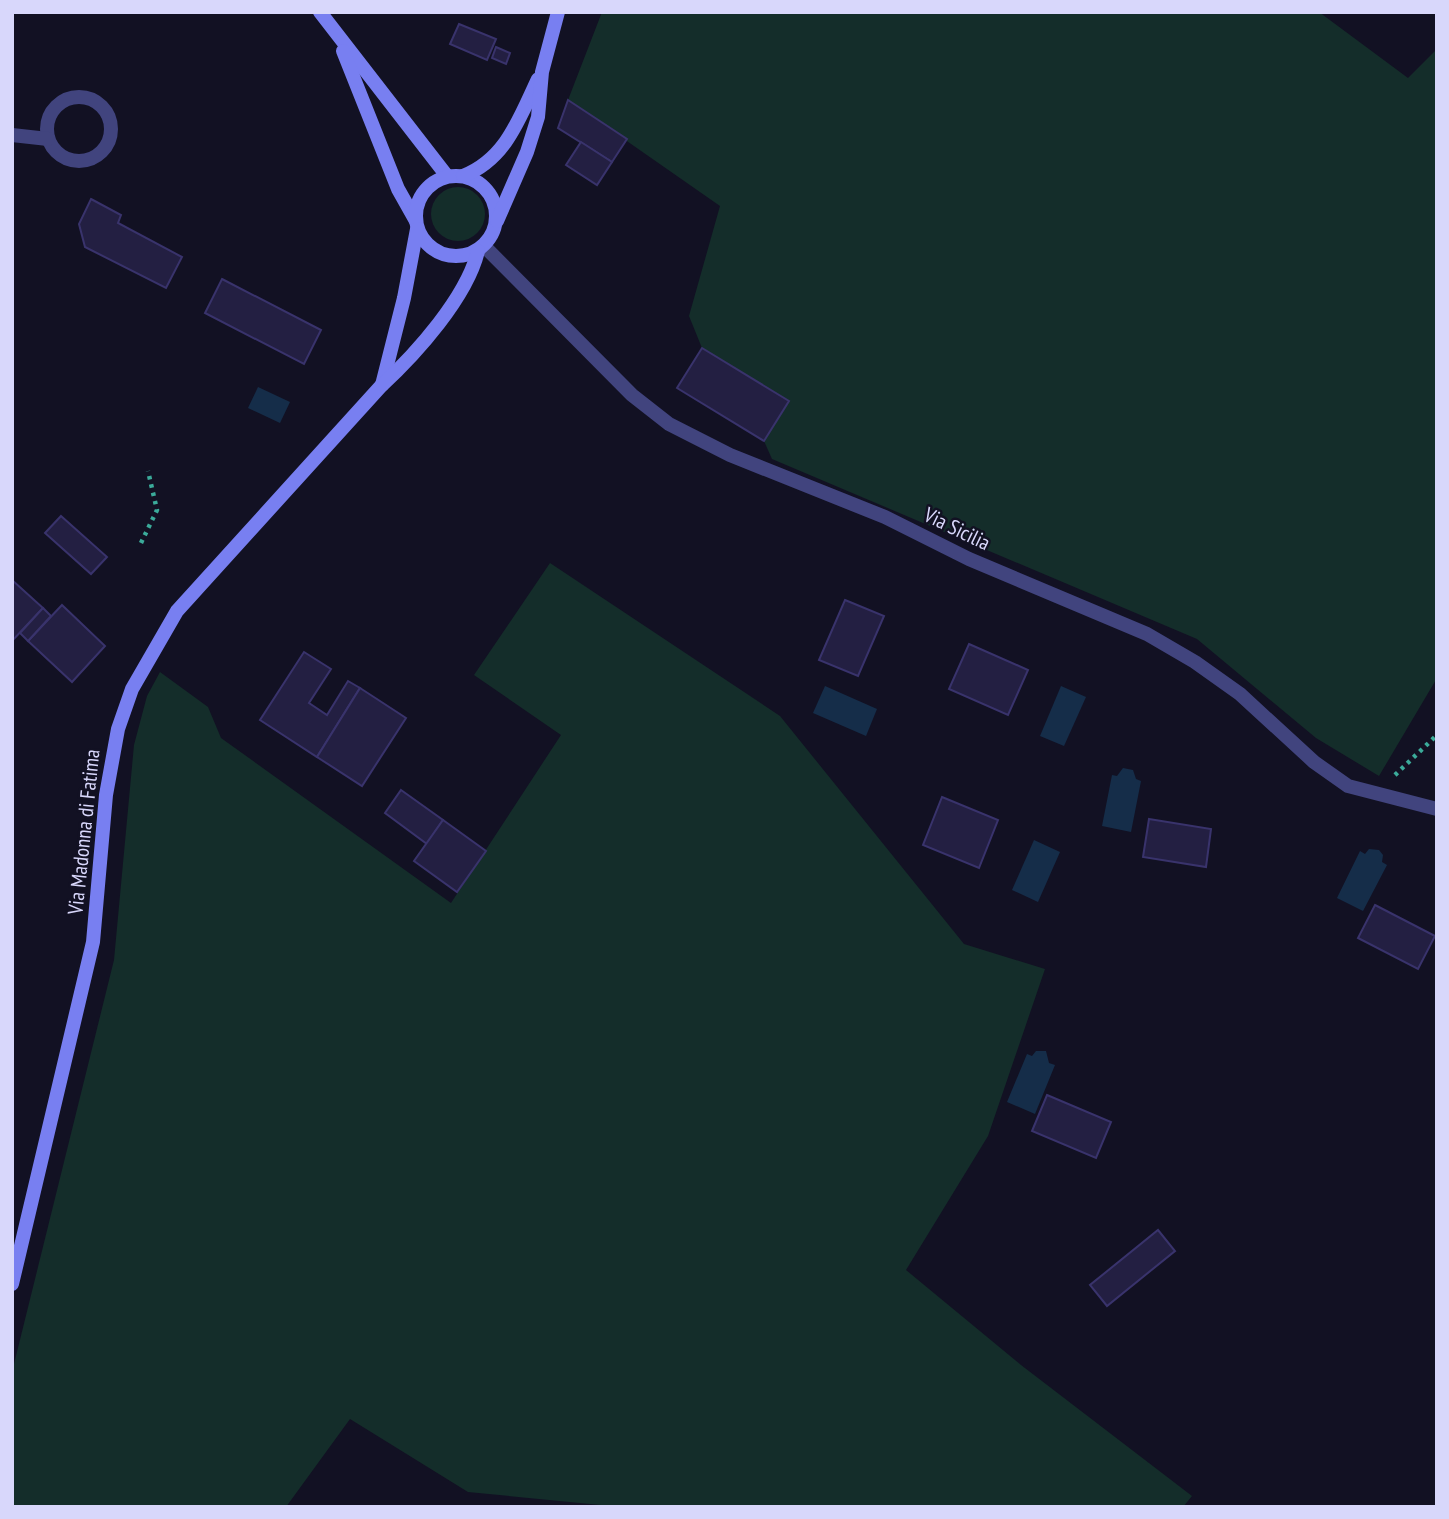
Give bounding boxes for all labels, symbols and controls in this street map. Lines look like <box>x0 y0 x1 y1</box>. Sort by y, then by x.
street label: Via Sicilia <box>919 501 995 556</box>
street label: Via Madonna di Fatima <box>61 748 106 917</box>

